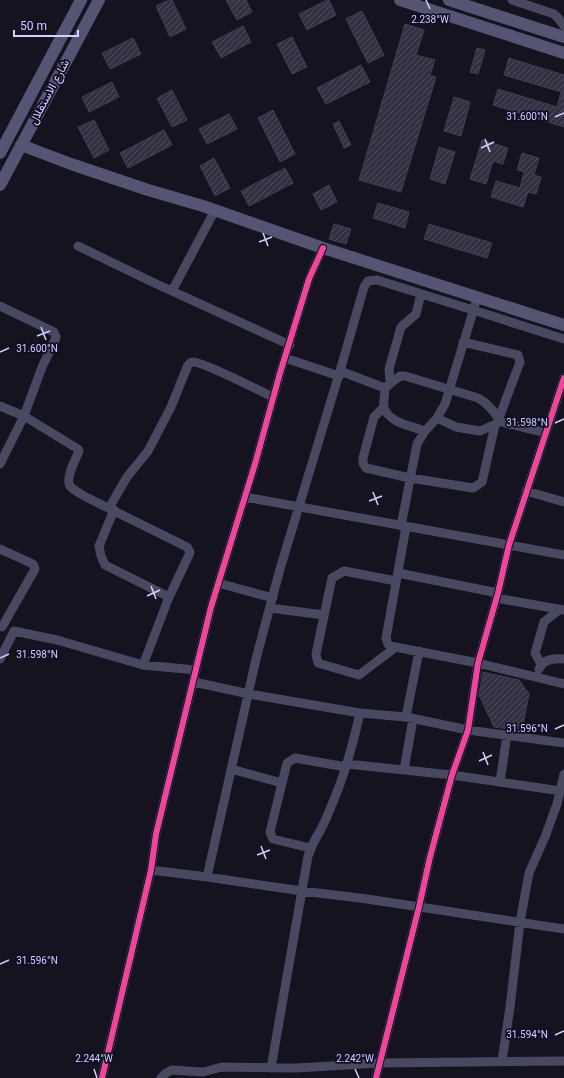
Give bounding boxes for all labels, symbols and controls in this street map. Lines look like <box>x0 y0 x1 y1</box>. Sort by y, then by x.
scale bar <box>14 12 78 38</box>
text: 2.238°W <box>411 14 449 25</box>
text: 50 m <box>20 19 47 33</box>
street label: شارع الاستقلال <box>26 57 74 128</box>
text: 31.600°N <box>506 111 548 122</box>
text: 31.600°N <box>16 343 58 354</box>
text: 31.598°N <box>506 417 548 428</box>
text: 31.598°N <box>16 649 58 660</box>
text: 31.596°N <box>506 723 548 734</box>
text: 31.596°N <box>16 955 58 966</box>
text: 31.594°N <box>506 1029 548 1040</box>
text: 2.244°W <box>75 1053 113 1064</box>
text: 2.242°W <box>336 1053 374 1064</box>

